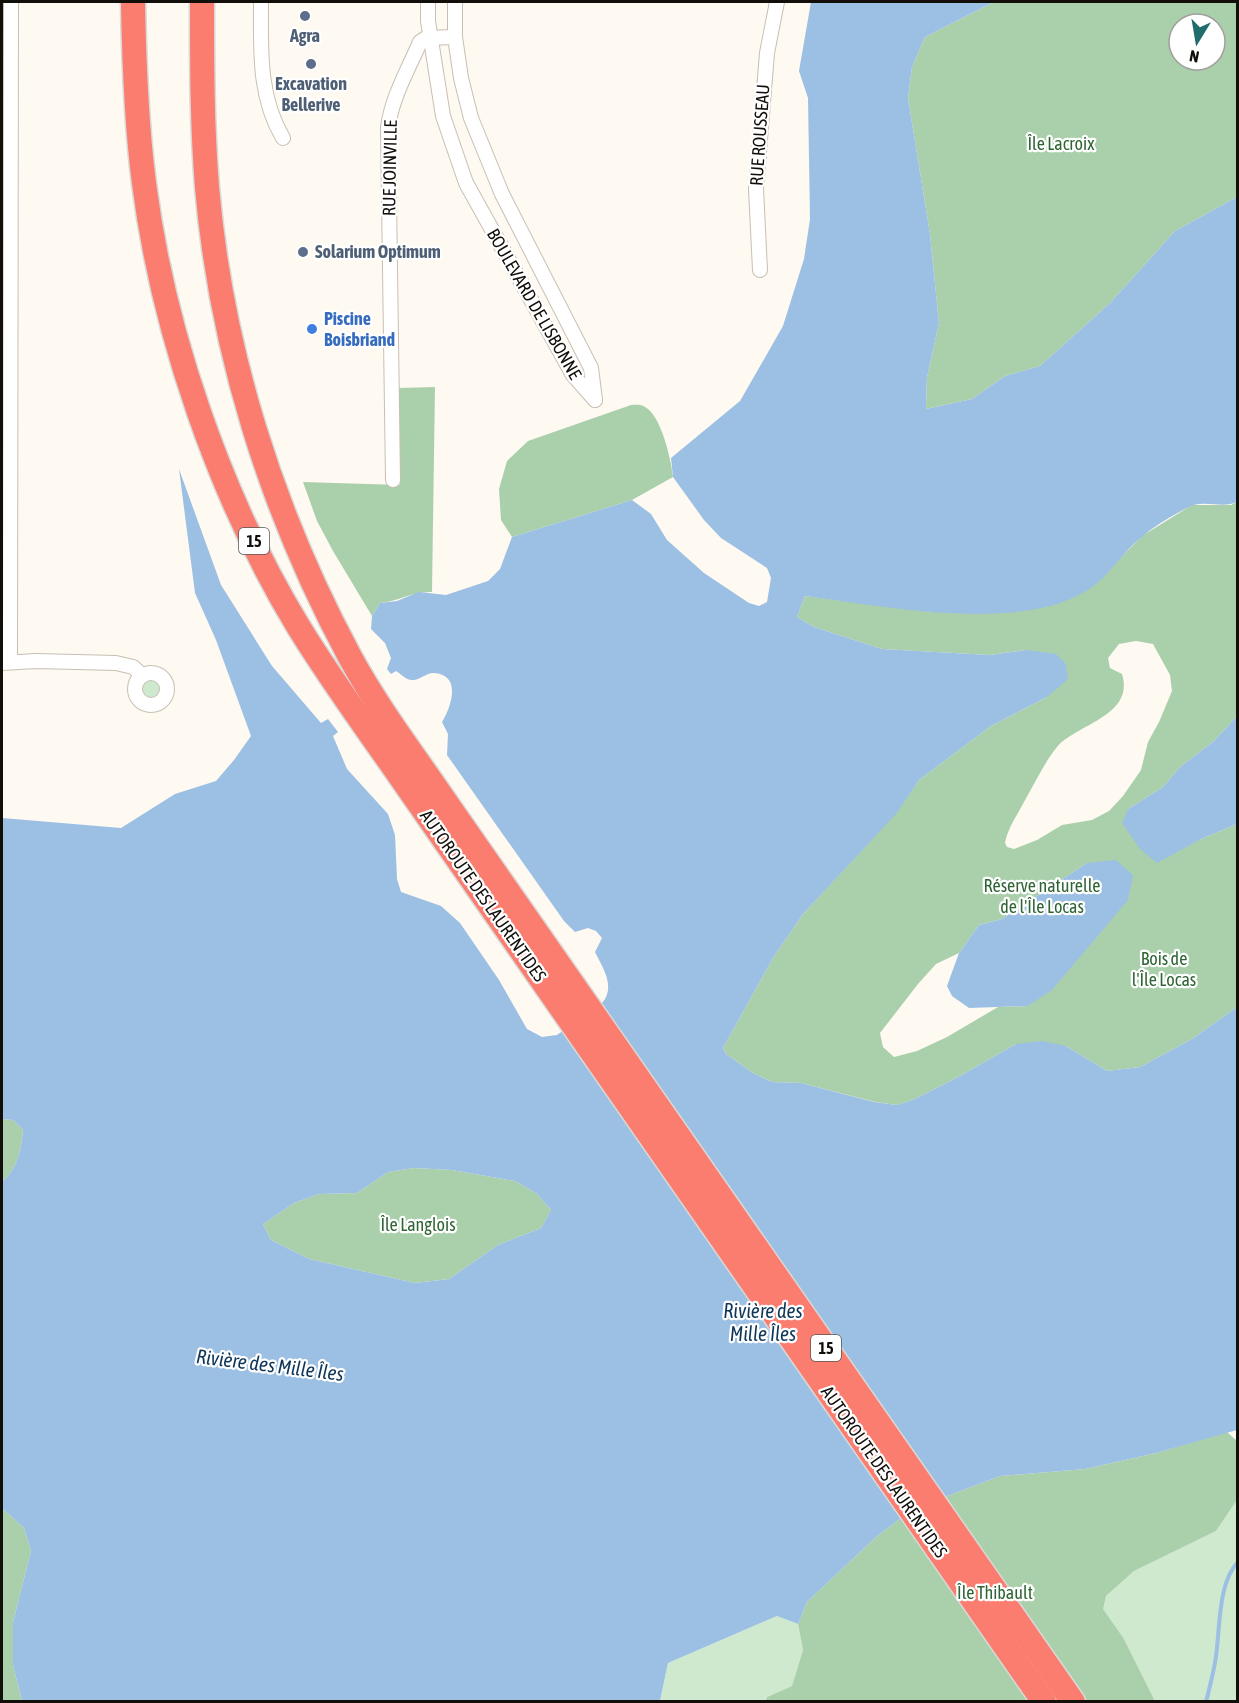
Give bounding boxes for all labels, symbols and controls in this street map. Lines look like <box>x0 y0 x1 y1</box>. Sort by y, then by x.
marker: Agra <box>298 9 312 23</box>
north arrow <box>1167 12 1227 72</box>
place label: Agra <box>289 25 320 46</box>
text: N <box>1188 47 1200 66</box>
marker: Excavation Bellerive <box>304 57 318 71</box>
place label: Excavation Bellerive <box>275 73 347 115</box>
street label: RUE ROUSSEAU <box>745 83 774 187</box>
street label: RUE JOINVILLE <box>378 119 401 216</box>
park label: Île Lacroix <box>1028 133 1095 154</box>
street label: BOULEVARD DE LISBONNE <box>483 225 586 383</box>
place label: Solarium Optimum <box>315 241 441 262</box>
marker: Solarium Optimum <box>296 245 310 259</box>
place label: Piscine Boisbriand <box>324 308 395 350</box>
marker: Piscine Boisbriand <box>305 322 319 336</box>
road number: 15 <box>239 528 269 554</box>
street label: AUTOROUTE DES LAURENTIDES <box>416 806 551 986</box>
park label: Réserve naturelle de l'Île Locas <box>984 875 1100 917</box>
park label: Bois de l'Île Locas <box>1132 948 1196 990</box>
park label: Île Langlois <box>380 1214 456 1235</box>
water label: Rivière des Mille Îles <box>723 1299 803 1345</box>
road number: 15 <box>811 1335 841 1361</box>
water label: Rivière des Mille Îles <box>195 1344 345 1385</box>
street label: AUTOROUTE DES LAURENTIDES <box>817 1382 952 1562</box>
park label: Île Thibault <box>957 1582 1033 1603</box>

